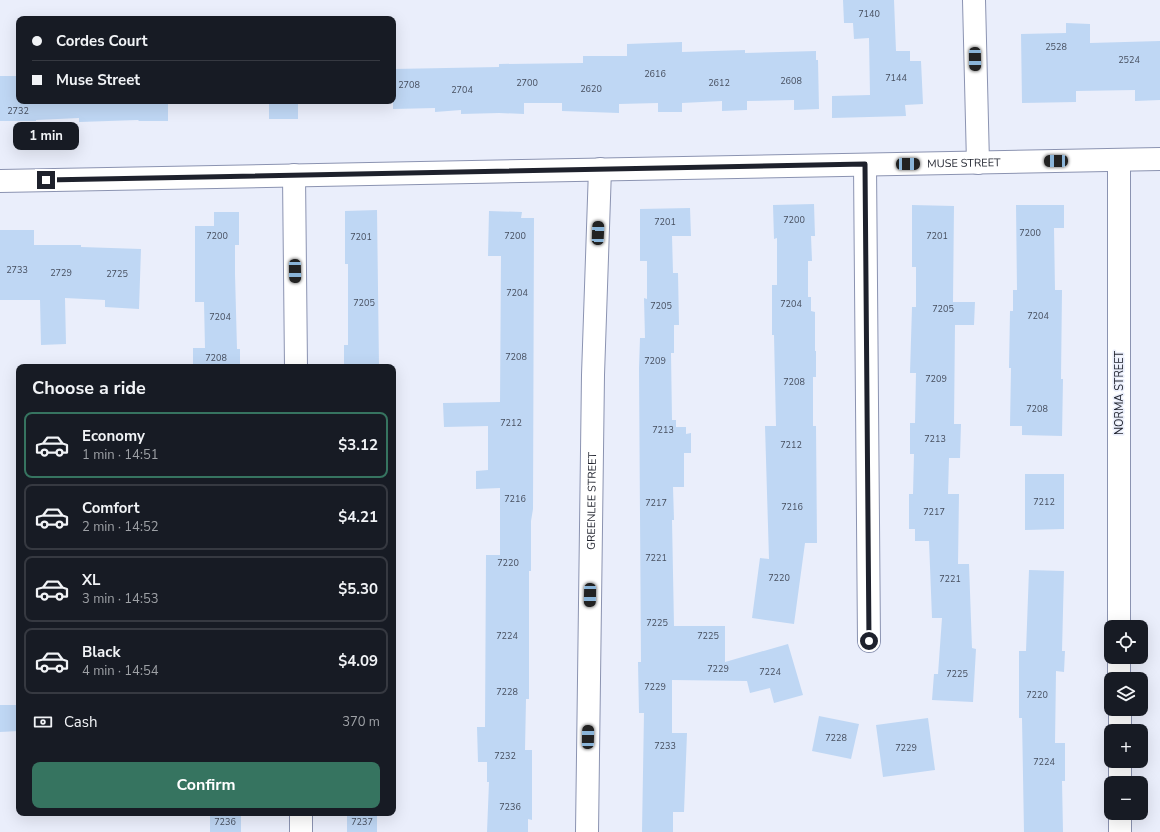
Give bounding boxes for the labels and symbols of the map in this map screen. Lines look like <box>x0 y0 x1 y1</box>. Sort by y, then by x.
house number: 7140 <box>858 8 880 20</box>
house number: 2528 <box>1045 41 1067 53</box>
car <box>969 47 981 71</box>
house number: 2524 <box>1118 54 1140 66</box>
house number: 2616 <box>644 68 666 80</box>
house number: 7144 <box>885 72 907 84</box>
house number: 2608 <box>780 75 802 87</box>
house number: 2700 <box>516 77 538 89</box>
house number: 2612 <box>708 77 730 89</box>
house number: 2708 <box>398 79 420 91</box>
house number: 2620 <box>580 83 602 95</box>
house number: 2704 <box>451 84 473 96</box>
house number: 2732 <box>7 105 29 117</box>
callout: 1 min <box>13 122 79 150</box>
street label: MUSE STREET <box>927 155 1001 171</box>
car <box>1044 155 1068 167</box>
car <box>896 158 920 170</box>
route end <box>37 171 55 189</box>
house number: 7200 <box>783 214 805 226</box>
house number: 7201 <box>654 216 676 228</box>
car <box>592 221 604 245</box>
house number: 7200 <box>1019 227 1041 239</box>
house number: 7200 <box>206 230 228 242</box>
house number: 7200 <box>504 230 526 242</box>
house number: 7201 <box>926 230 948 242</box>
house number: 7201 <box>350 231 372 243</box>
car <box>289 259 301 283</box>
house number: 2733 <box>6 264 28 276</box>
house number: 2729 <box>50 267 72 279</box>
house number: 2725 <box>106 268 128 280</box>
house number: 7204 <box>506 287 528 299</box>
house number: 7205 <box>353 297 375 309</box>
house number: 7204 <box>780 298 802 310</box>
house number: 7205 <box>650 300 672 312</box>
house number: 7205 <box>932 303 954 315</box>
house number: 7204 <box>1027 310 1049 322</box>
house number: 7204 <box>209 311 231 323</box>
house number: 7208 <box>505 351 527 363</box>
street label: NORMA STREET <box>1112 351 1127 435</box>
house number: 7208 <box>205 352 227 364</box>
house number: 7209 <box>644 355 666 367</box>
house number: 7209 <box>925 373 947 385</box>
house number: 7208 <box>783 376 805 388</box>
house number: 7208 <box>1026 403 1048 415</box>
house number: 7212 <box>500 417 522 429</box>
house number: 7213 <box>652 424 674 436</box>
house number: 7213 <box>924 433 946 445</box>
house number: 7212 <box>780 439 802 451</box>
street label: GREENLEE STREET <box>584 452 600 550</box>
house number: 7216 <box>504 493 526 505</box>
house number: 7212 <box>1033 496 1055 508</box>
house number: 7217 <box>645 497 667 509</box>
house number: 7216 <box>781 501 803 513</box>
house number: 7217 <box>923 506 945 518</box>
house number: 7221 <box>645 552 667 564</box>
house number: 7220 <box>497 557 519 569</box>
house number: 7220 <box>768 572 790 584</box>
house number: 7221 <box>939 573 961 585</box>
car <box>584 583 596 607</box>
house number: 7225 <box>646 617 668 629</box>
house number: 7224 <box>496 630 518 642</box>
house number: 7225 <box>697 630 719 642</box>
route start <box>860 632 878 650</box>
house number: 7229 <box>707 663 729 675</box>
house number: 7224 <box>759 666 781 678</box>
house number: 7225 <box>946 668 968 680</box>
house number: 7229 <box>644 681 666 693</box>
house number: 7228 <box>496 686 518 698</box>
house number: 7220 <box>1026 689 1048 701</box>
car <box>582 725 594 749</box>
house number: 7228 <box>825 732 847 744</box>
house number: 7233 <box>654 740 676 752</box>
house number: 7229 <box>895 742 917 754</box>
house number: 7232 <box>494 750 516 762</box>
house number: 7224 <box>1033 756 1055 768</box>
house number: 7236 <box>499 801 521 813</box>
house number: 7236 <box>214 816 236 828</box>
house number: 7237 <box>351 816 373 828</box>

